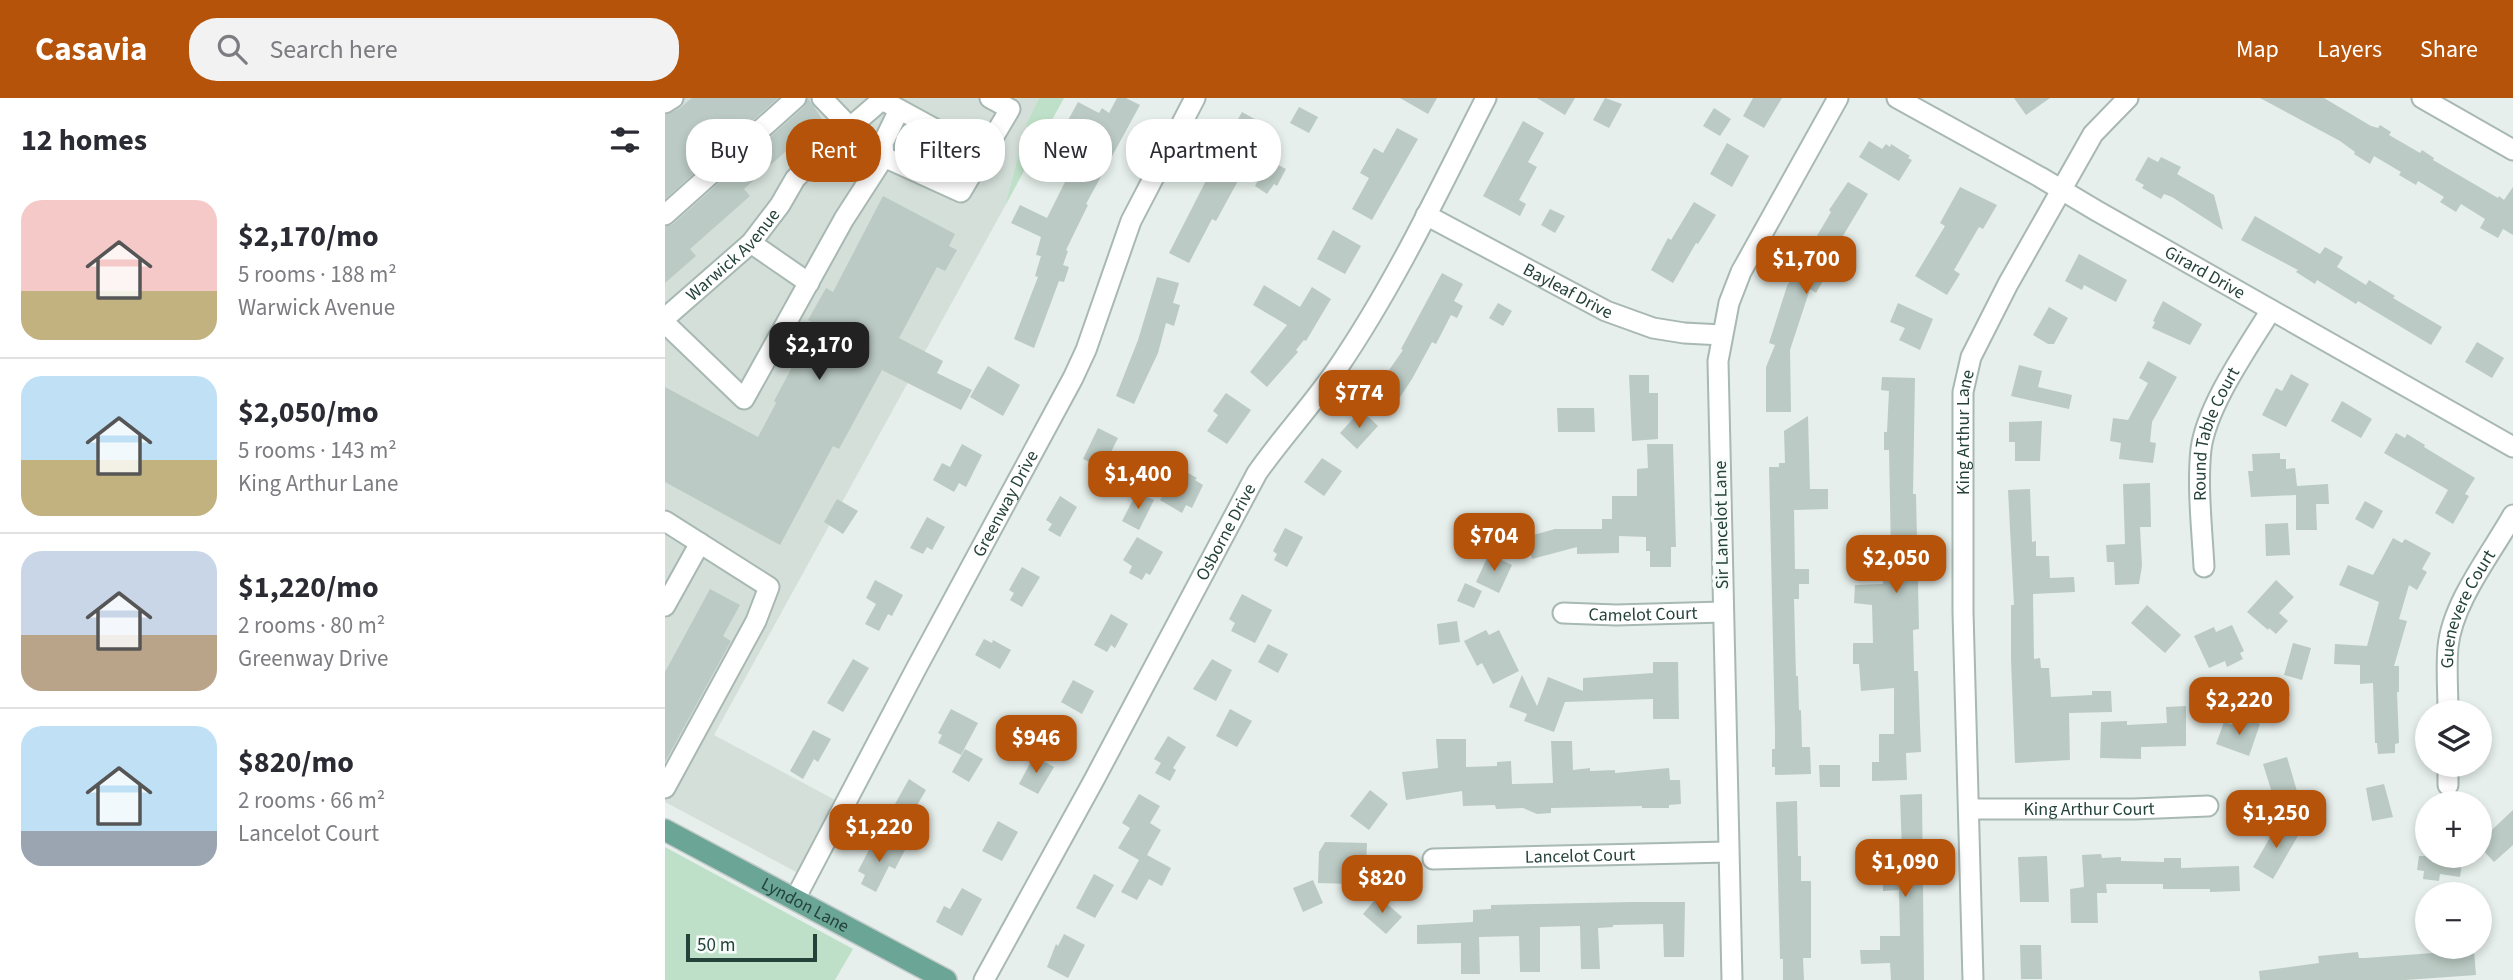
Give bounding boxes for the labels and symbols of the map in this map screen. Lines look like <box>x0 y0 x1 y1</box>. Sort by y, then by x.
street label: Warwick Avenue <box>681 203 786 307</box>
pin: $1,700 <box>1749 236 1863 296</box>
street label: Girard Drive <box>2160 240 2250 306</box>
street label: Bayleaf Drive <box>1519 257 1616 325</box>
pin: $2,170 <box>762 322 876 382</box>
street label: Round Table Court <box>2187 362 2246 501</box>
street label: King Arthur Lane <box>1951 367 1981 495</box>
pin: $774 <box>1318 370 1400 430</box>
street label: Greenway Drive <box>967 446 1045 561</box>
pin: $1,400 <box>1081 452 1195 511</box>
street label: Sir Lancelot Lane <box>1708 460 1735 590</box>
street label: Osborne Drive <box>1190 479 1262 585</box>
pin: $704 <box>1453 514 1535 573</box>
pin: $2,050 <box>1839 536 1953 595</box>
street label: Guenevere Court <box>2435 545 2502 669</box>
street label: Camelot Court <box>1588 601 1698 628</box>
pin: $2,220 <box>2182 678 2296 737</box>
pin: $946 <box>995 716 1077 775</box>
pin: $1,250 <box>2219 790 2333 850</box>
street label: King Arthur Court <box>2023 796 2155 822</box>
pin: $1,220 <box>822 804 936 864</box>
pin: $1,090 <box>1848 840 1962 899</box>
street label: Lancelot Court <box>1524 842 1635 870</box>
pin: $820 <box>1341 856 1423 915</box>
street label: Lyndon Lane <box>757 872 853 939</box>
scale bar <box>686 931 817 963</box>

